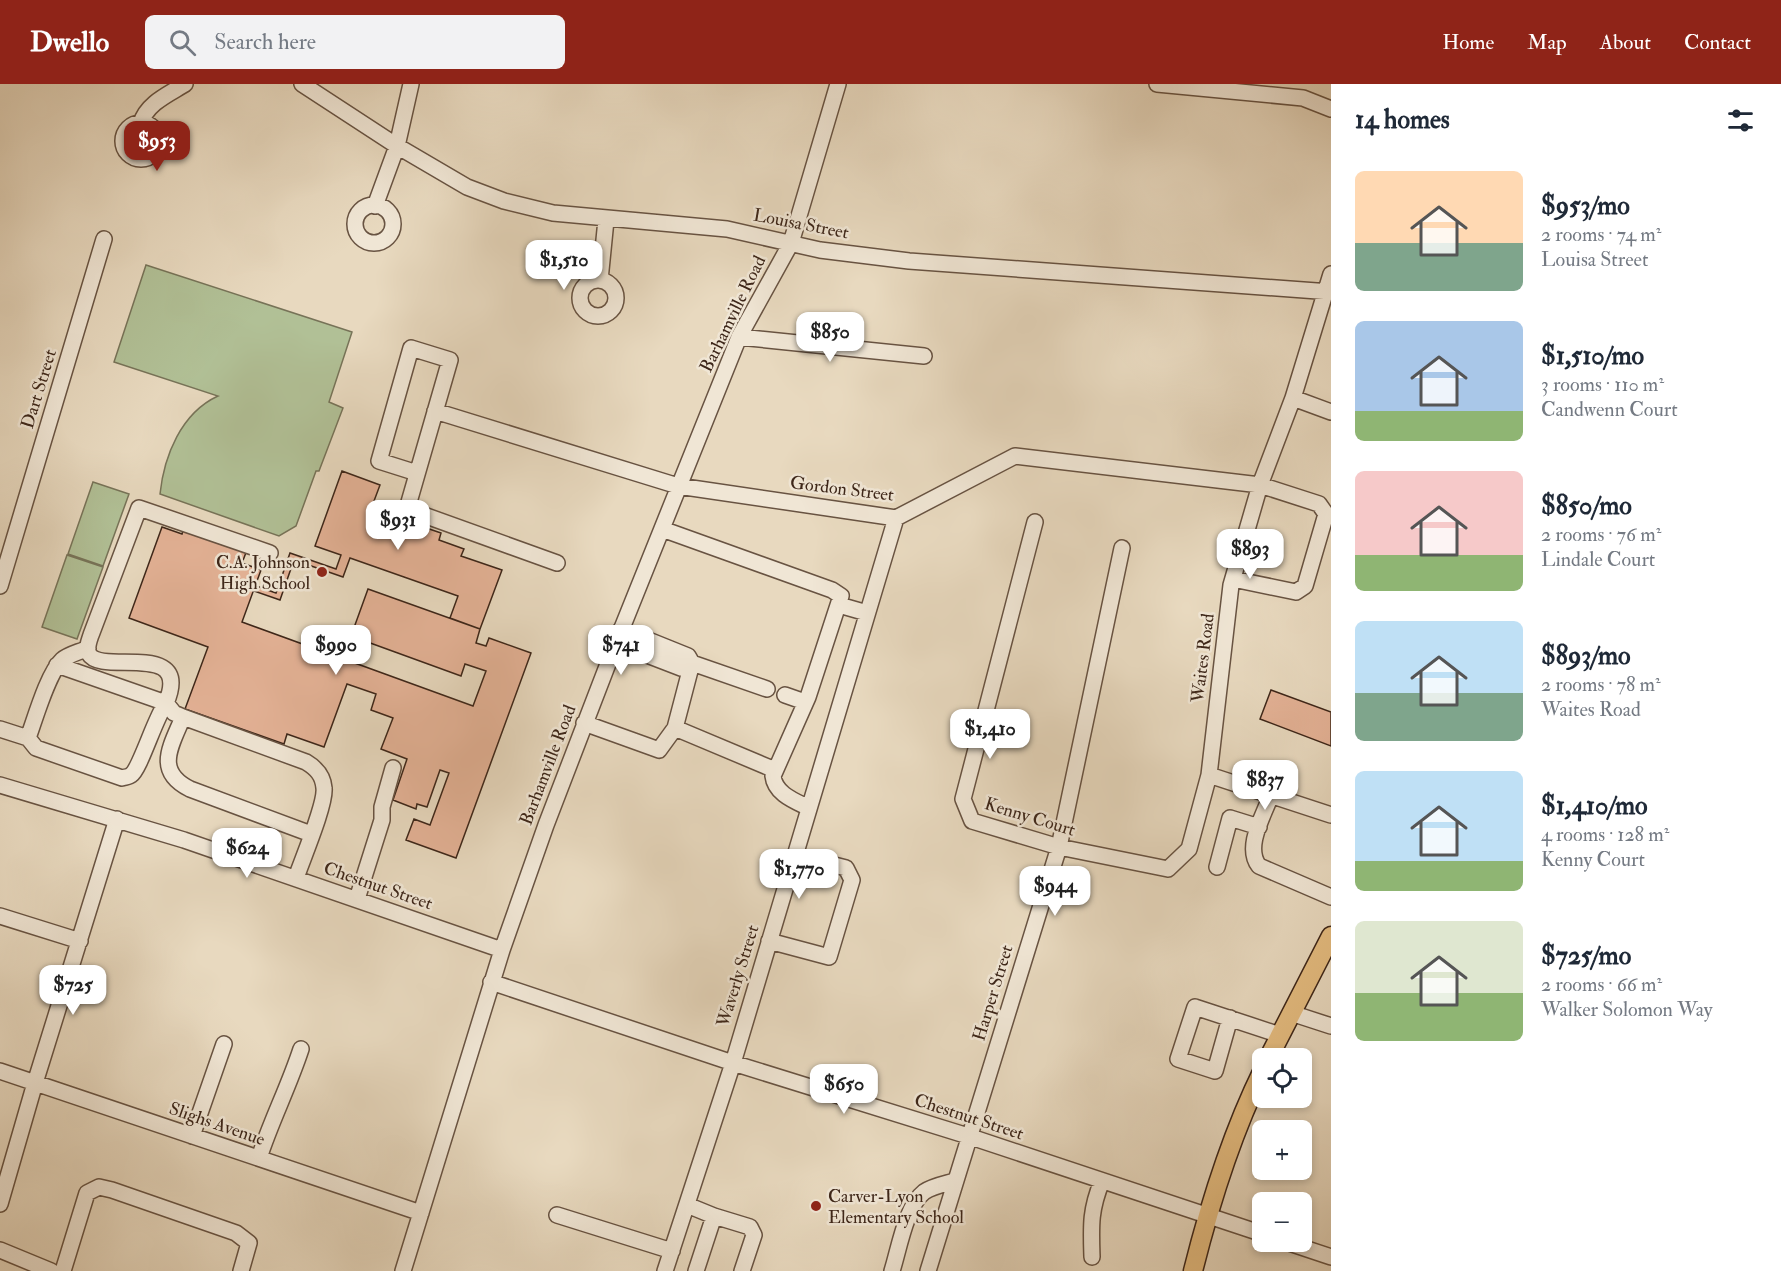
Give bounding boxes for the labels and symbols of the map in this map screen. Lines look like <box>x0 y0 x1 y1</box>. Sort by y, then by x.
pin: $953 <box>121 121 193 172</box>
street label: Louisa Street <box>751 203 851 245</box>
pin: $1,510 <box>515 240 613 291</box>
street label: Barhamville Road <box>695 252 771 376</box>
pin: $850 <box>794 312 866 363</box>
street label: Dart Street <box>16 346 62 431</box>
street label: Gordon Street <box>789 471 895 507</box>
pin: $931 <box>362 500 434 551</box>
pin: $893 <box>1214 529 1286 580</box>
place label: C.A. Johnson High School <box>216 551 310 595</box>
marker: C.A. Johnson High School <box>315 565 329 579</box>
street label: Waites Road <box>1186 612 1220 705</box>
pin: $990 <box>300 625 372 676</box>
pin: $741 <box>585 625 657 676</box>
street label: Barhamville Road <box>515 701 582 828</box>
pin: $1,410 <box>941 709 1039 760</box>
pin: $837 <box>1229 760 1301 811</box>
street label: Kenny Court <box>982 792 1078 842</box>
pin: $624 <box>211 828 283 879</box>
pin: $1,770 <box>750 849 848 900</box>
street label: Chestnut Street <box>321 857 436 915</box>
pin: $944 <box>1019 866 1091 917</box>
street label: Waverly Street <box>711 922 764 1031</box>
street label: Harper Street <box>967 942 1019 1044</box>
pin: $725 <box>37 965 109 1016</box>
pin: $650 <box>808 1064 880 1115</box>
street label: Chestnut Street <box>911 1089 1027 1146</box>
street label: Slighs Avenue <box>166 1097 268 1151</box>
place label: Carver-Lyon Elementary School <box>828 1185 964 1229</box>
marker: Carver-Lyon Elementary School <box>809 1199 823 1213</box>

